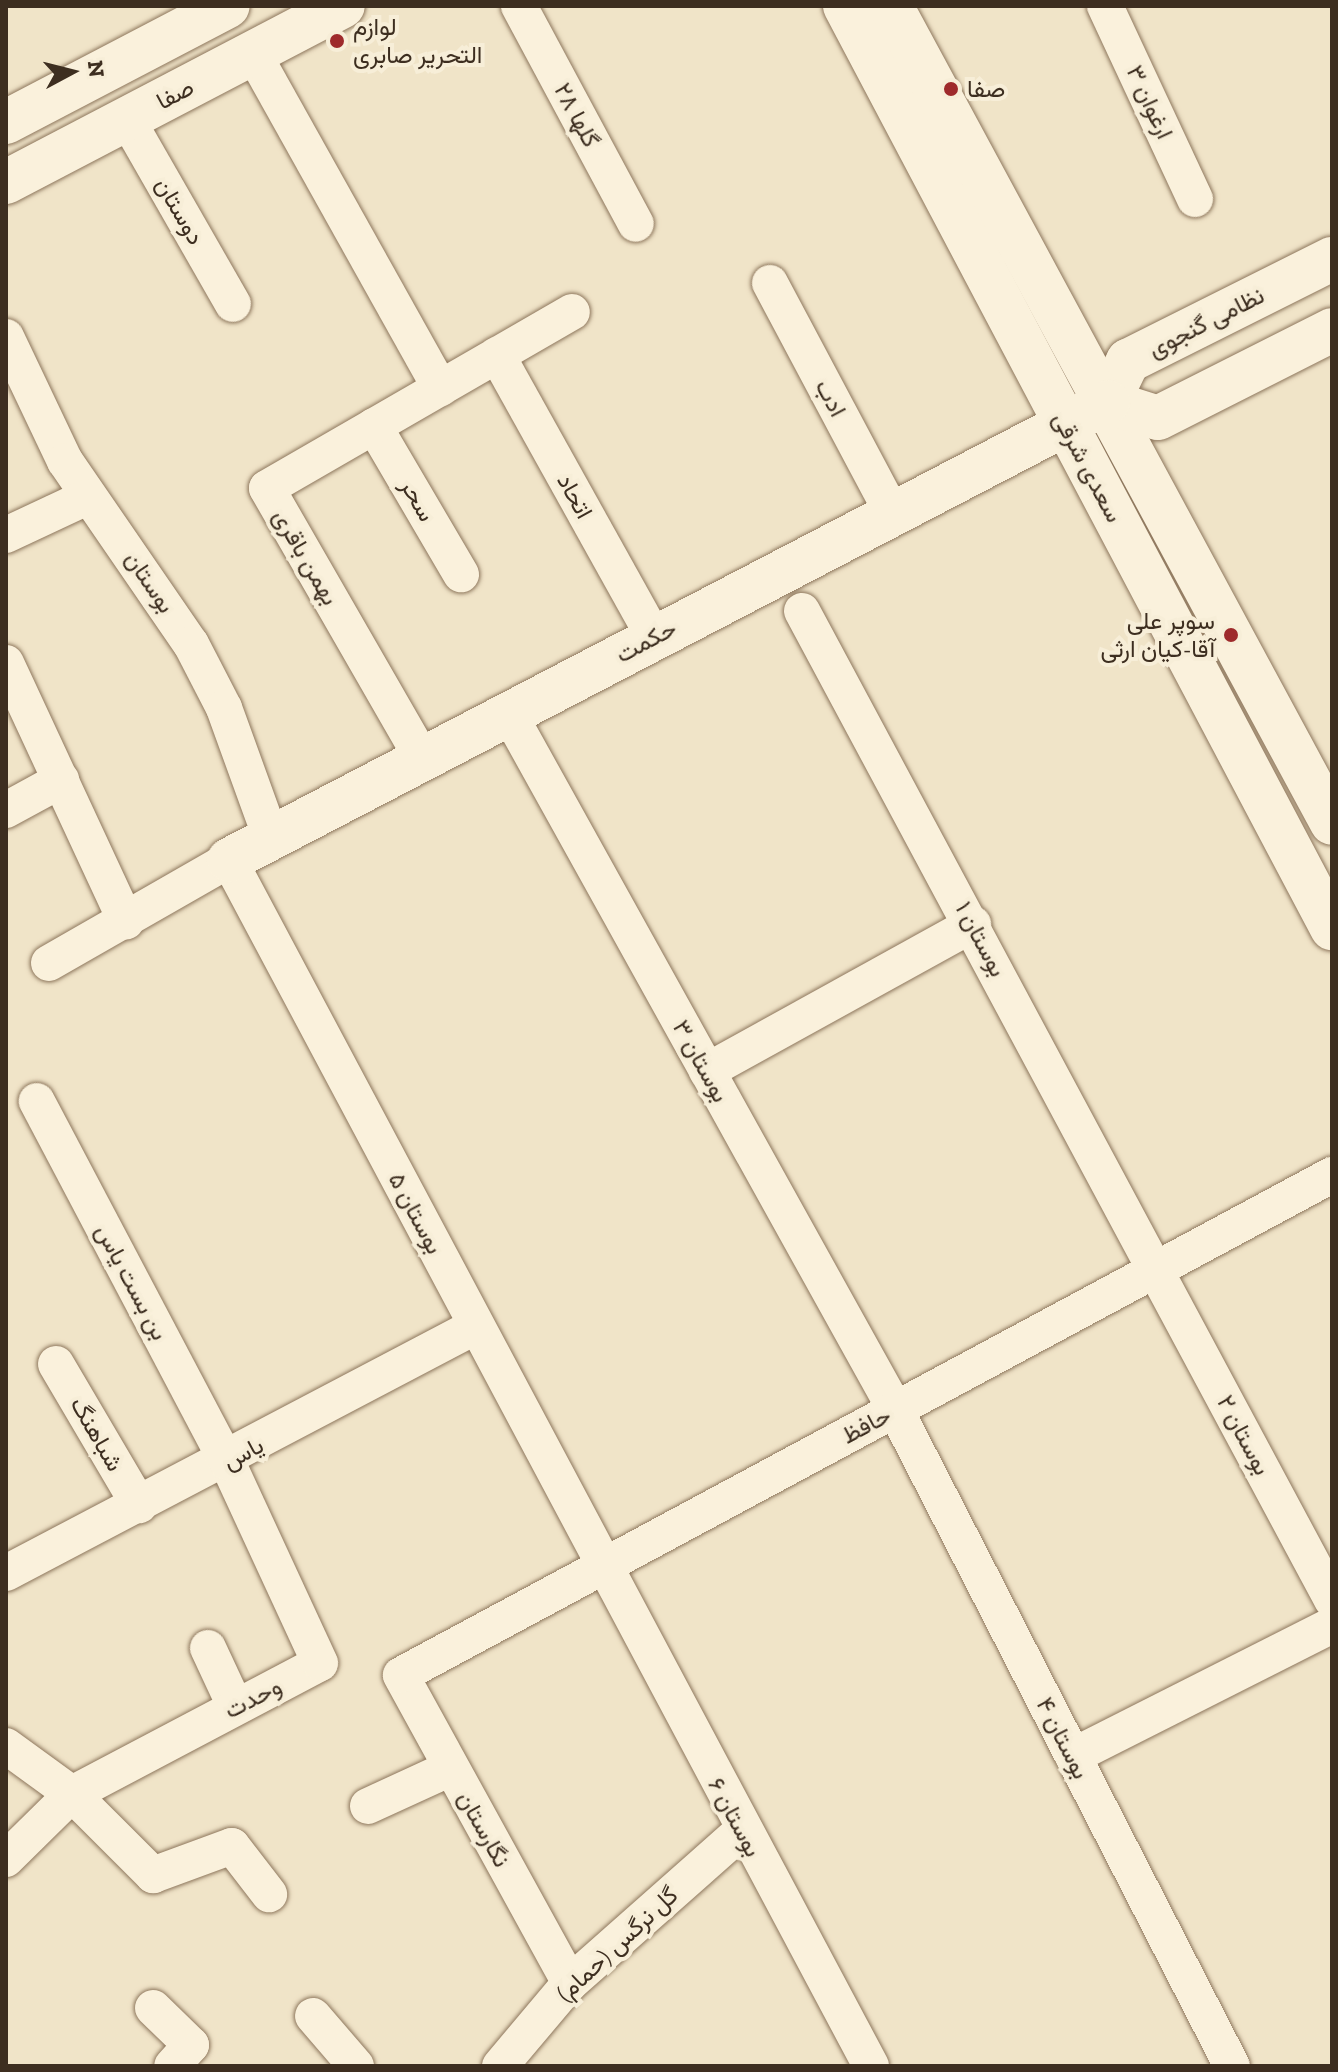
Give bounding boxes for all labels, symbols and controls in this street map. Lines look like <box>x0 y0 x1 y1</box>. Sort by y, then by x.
place label: لوازم التحریر صابری <box>353 13 482 69</box>
north arrow <box>32 32 112 112</box>
marker: لوازم التحریر صابری <box>328 32 346 50</box>
text: N <box>82 59 111 79</box>
street label: ارغوان ۳ <box>1120 60 1180 144</box>
street label: صفا <box>151 72 199 116</box>
place label: صفا <box>967 75 1005 103</box>
street label: گلها ۲۸ <box>548 78 606 152</box>
marker: صفا <box>942 80 960 98</box>
street label: دوستان <box>149 172 211 250</box>
street label: نظامی گنجوی <box>1143 280 1269 364</box>
street label: ادب <box>809 374 853 422</box>
street label: سعدی شرقی <box>1047 407 1129 527</box>
street label: اتحاد <box>551 468 599 524</box>
street label: سحر <box>394 474 442 526</box>
street label: بهمن باقری <box>267 504 345 610</box>
street label: بوستان <box>119 546 181 618</box>
place label: سوپر علی آقا-کیان ارثی <box>1101 607 1215 663</box>
street label: حکمت <box>611 613 681 669</box>
marker: سوپر علی آقا-کیان ارثی <box>1222 626 1240 644</box>
street label: بوستان ۱ <box>949 897 1013 981</box>
street label: بوستان ۳ <box>667 1015 735 1107</box>
street label: بوستان ۵ <box>383 1167 449 1259</box>
street label: بن بست یاس <box>89 1219 175 1345</box>
street label: بوستان ۲ <box>1211 1390 1277 1480</box>
street label: شباهنگ <box>64 1392 130 1476</box>
street label: حافظ <box>836 1400 896 1450</box>
street label: یاس <box>218 1430 268 1476</box>
street label: وحدت <box>220 1671 286 1725</box>
street label: بوستان ۴ <box>1030 1692 1096 1784</box>
street label: بوستان ۶ <box>702 1772 768 1862</box>
street label: نگارستان <box>451 1786 517 1872</box>
street label: گل نرگس (حمام) <box>550 1880 684 2008</box>

